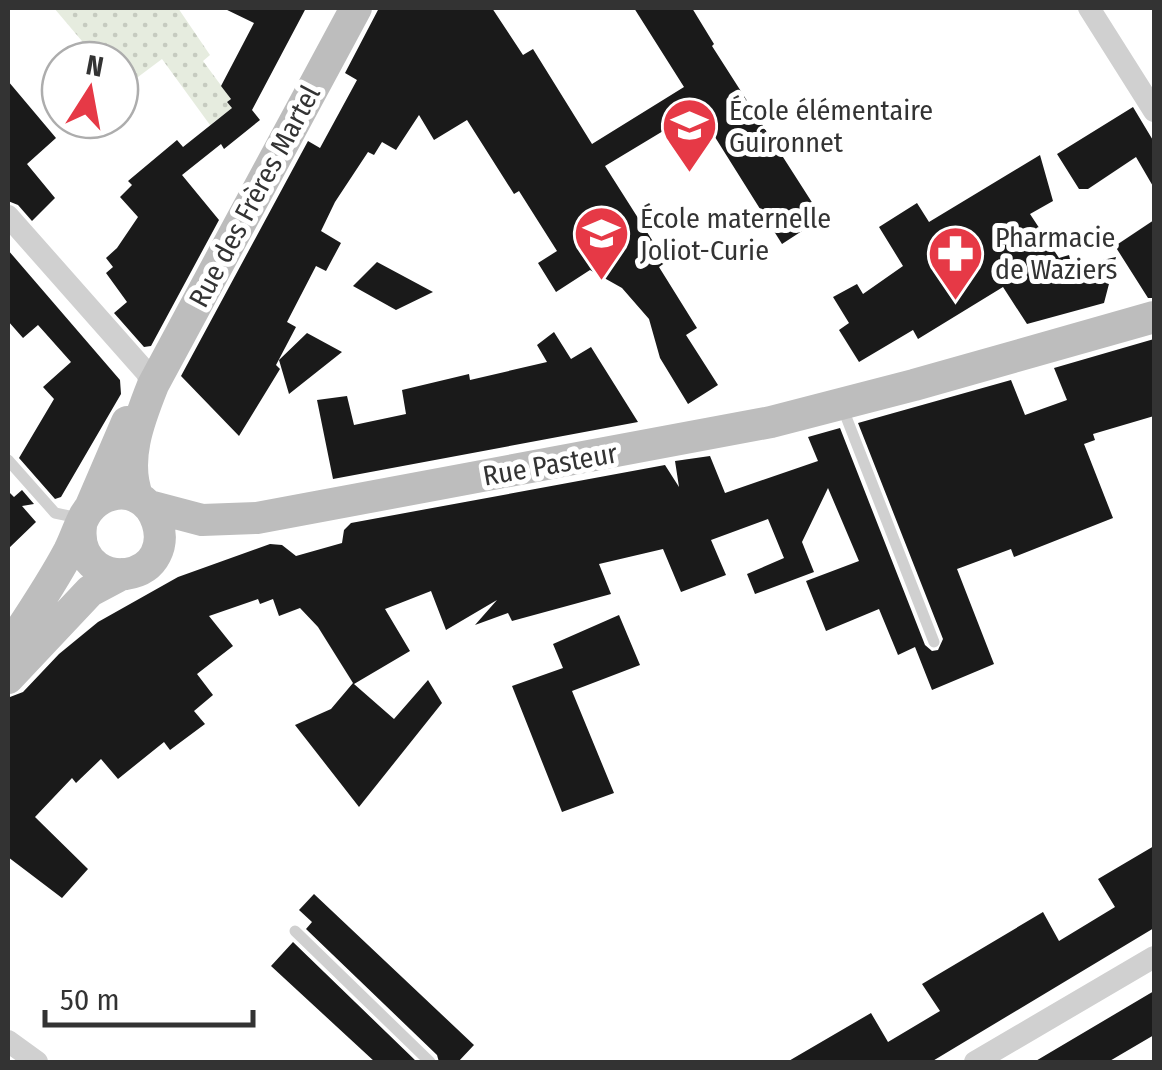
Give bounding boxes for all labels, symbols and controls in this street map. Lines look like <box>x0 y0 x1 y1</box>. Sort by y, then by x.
north arrow <box>40 40 140 140</box>
text: N <box>83 48 106 84</box>
street label: Rue des Frères Martel <box>182 80 327 313</box>
place label: École élémentaire Guironnet <box>729 94 933 159</box>
school or university icon: École élémentaire Guironnet <box>660 96 720 175</box>
place label: École maternelle Joliot-Curie <box>640 202 831 267</box>
school or university icon: École maternelle Joliot-Curie <box>571 204 631 283</box>
place label: Pharmacie de Waziers <box>995 221 1118 286</box>
pharmacy icon: Pharmacie de Waziers <box>926 223 986 302</box>
street label: Rue Pasteur <box>480 436 620 493</box>
scale bar <box>45 965 252 1027</box>
text: 50 m <box>60 982 120 1018</box>

